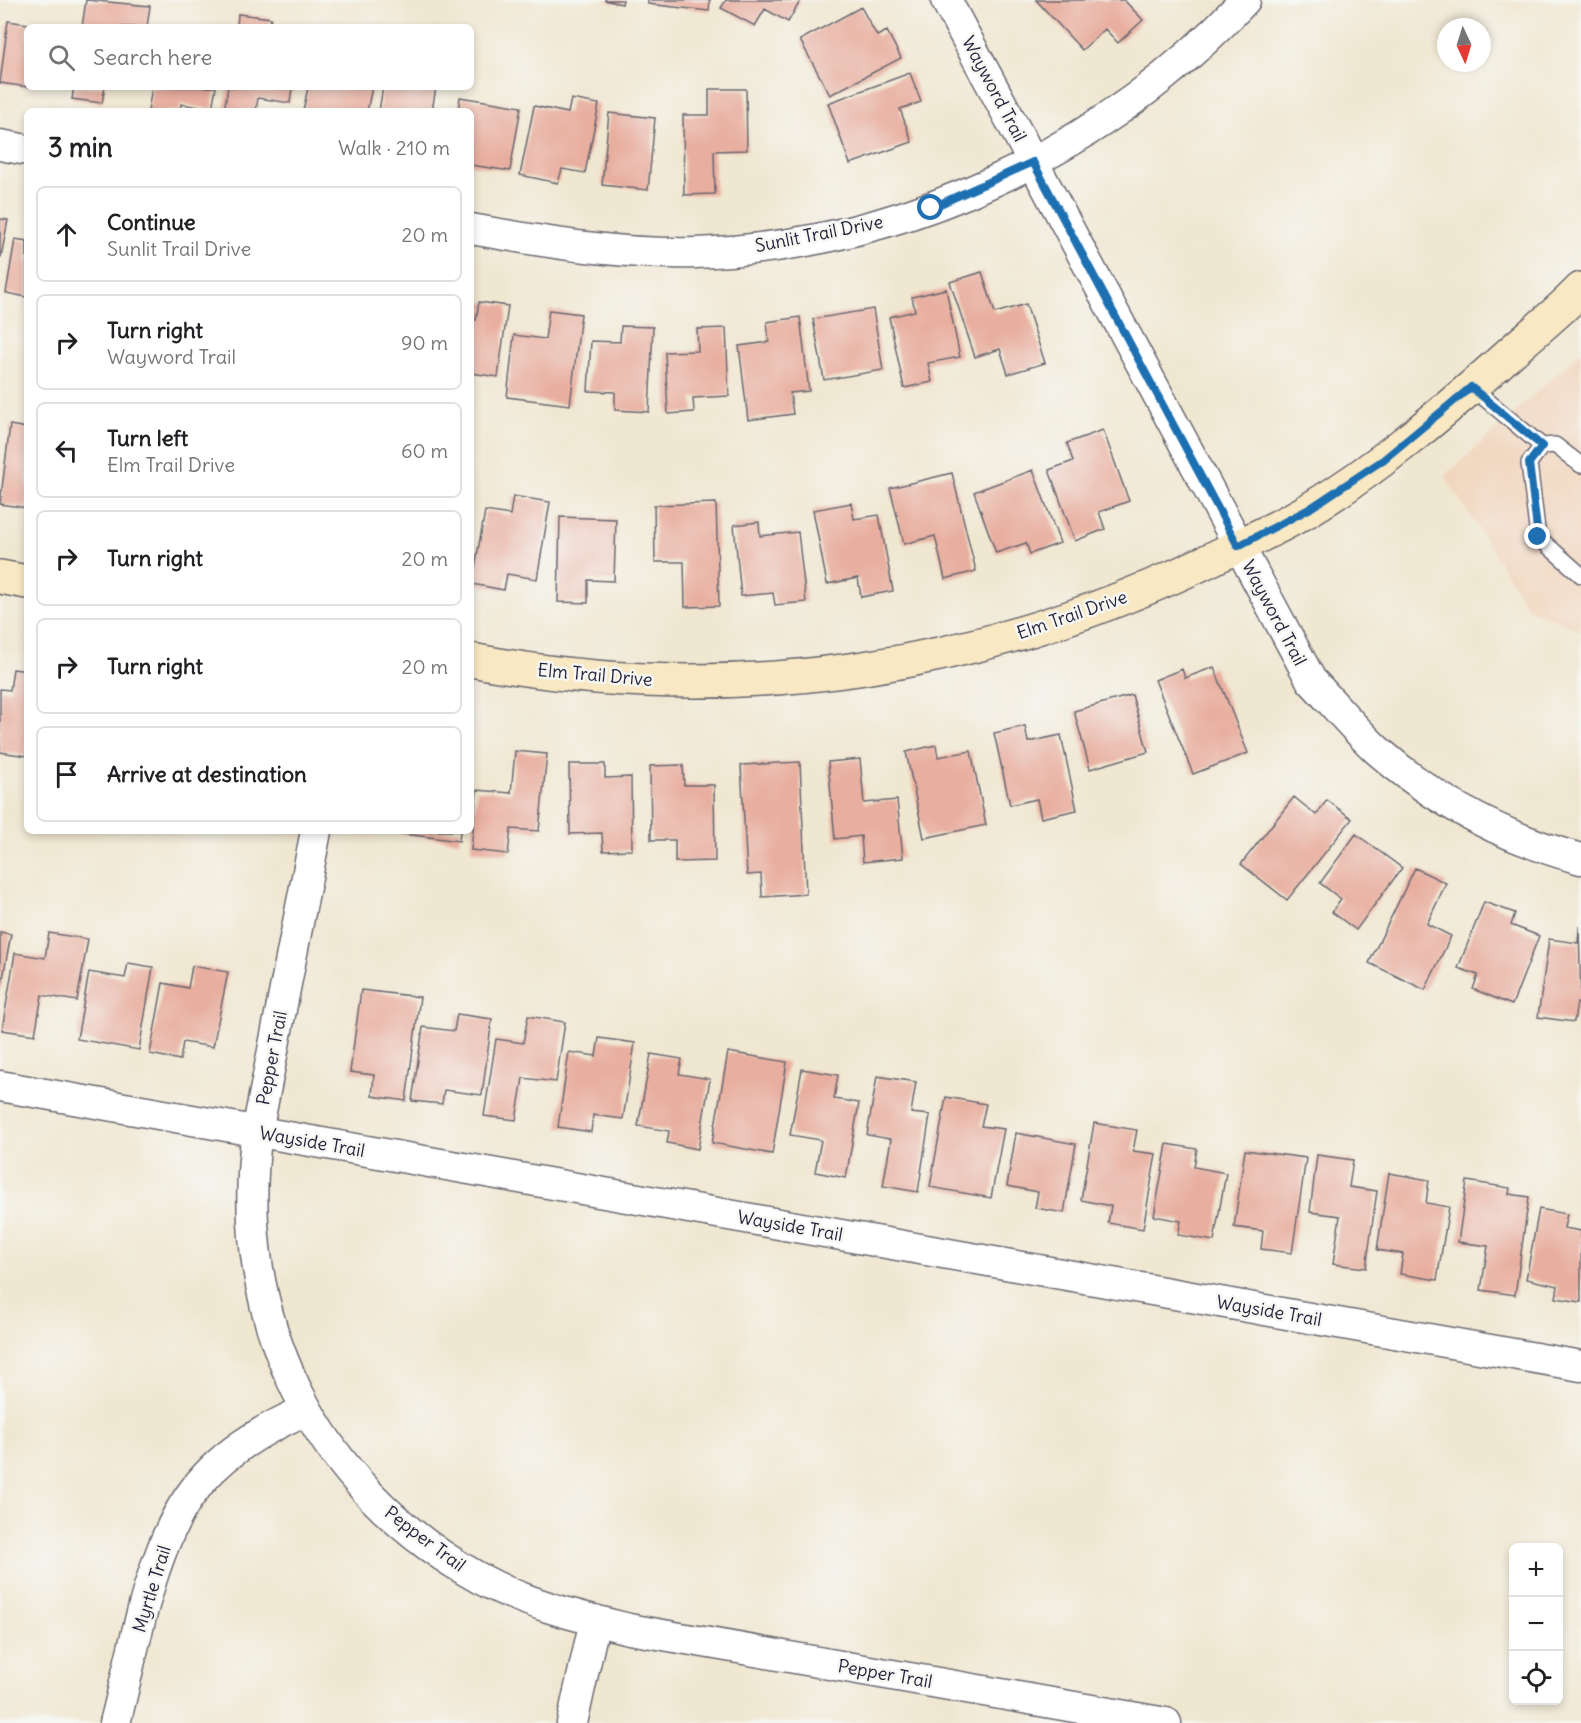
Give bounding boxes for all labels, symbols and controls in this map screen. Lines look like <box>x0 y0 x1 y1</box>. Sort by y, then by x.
north arrow <box>1437 18 1491 72</box>
search box <box>24 24 474 90</box>
street label: Wayword Trail <box>957 32 1032 145</box>
icon: search <box>45 41 78 74</box>
text: Search here <box>93 43 212 71</box>
text: 3 min <box>48 131 113 164</box>
text: Walk · 210 m <box>338 135 450 160</box>
route start <box>917 194 943 220</box>
text: Continue <box>107 208 196 236</box>
street label: Sunlit Trail Drive <box>753 210 885 257</box>
icon: ahead <box>50 218 83 251</box>
text: 20 m <box>402 222 448 247</box>
text: Sunlit Trail Drive <box>107 236 251 261</box>
text: Turn right <box>107 316 203 344</box>
icon: right <box>50 326 83 359</box>
text: 90 m <box>401 330 448 355</box>
text: Wayword Trail <box>107 344 236 369</box>
text: Turn left <box>107 424 188 452</box>
icon: left <box>50 434 83 467</box>
text: 60 m <box>401 438 448 463</box>
text: Elm Trail Drive <box>107 452 235 477</box>
route end <box>1524 523 1550 549</box>
icon: right <box>50 542 83 575</box>
text: Turn right <box>107 544 203 572</box>
text: 20 m <box>402 546 448 571</box>
street label: Wayword Trail <box>1237 556 1312 669</box>
street label: Elm Trail Drive <box>1014 585 1130 644</box>
icon: right <box>50 650 83 683</box>
text: Turn right <box>107 652 203 680</box>
text: 20 m <box>402 654 448 679</box>
street label: Elm Trail Drive <box>537 658 653 691</box>
icon: arrive <box>50 758 83 791</box>
text: Arrive at destination <box>107 760 307 788</box>
street label: Pepper Trail <box>251 1009 292 1107</box>
street label: Wayside Trail <box>258 1121 367 1162</box>
street label: Wayside Trail <box>736 1205 845 1246</box>
street label: Wayside Trail <box>1215 1290 1324 1331</box>
street label: Pepper Trail <box>380 1501 470 1576</box>
street label: Myrtle Trail <box>127 1543 176 1635</box>
map controls <box>1509 1543 1563 1705</box>
button: + <box>1509 1543 1563 1597</box>
button: − <box>1509 1597 1563 1651</box>
button: locate <box>1509 1651 1563 1705</box>
street label: Pepper Trail <box>836 1654 934 1693</box>

